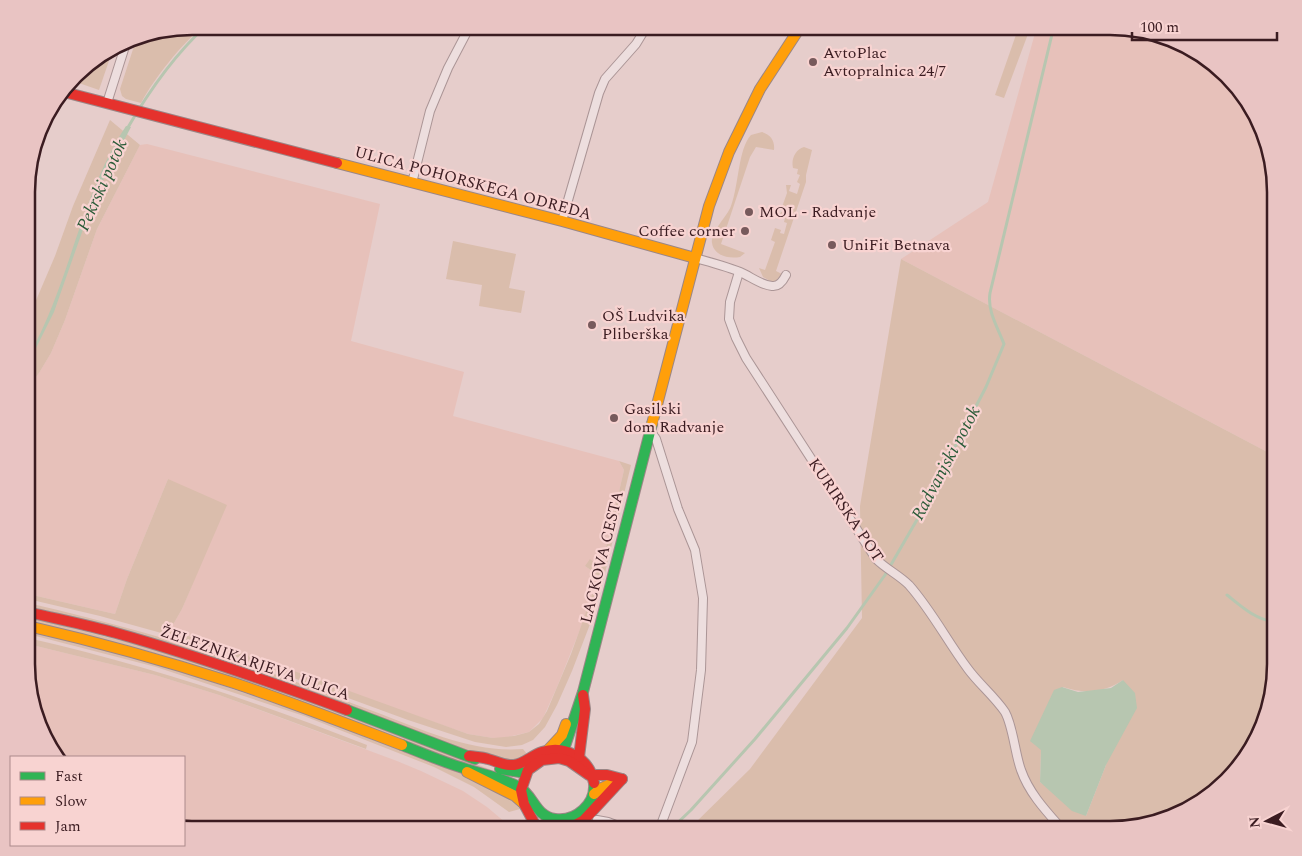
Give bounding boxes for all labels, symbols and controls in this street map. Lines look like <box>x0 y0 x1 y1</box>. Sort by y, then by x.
scale bar <box>1132 10 1277 42</box>
text: 100 m <box>1140 16 1179 39</box>
place label: AvtoPlac Avtopralnica 24/7 <box>823 41 946 83</box>
marker: AvtoPlac Avtopralnica 24/7 <box>807 56 819 68</box>
water label: Pekrski potok <box>70 134 135 235</box>
street label: ULICA POHORSKEGA ODREDA <box>352 140 594 226</box>
place label: MOL - Radvanje <box>759 200 876 224</box>
marker: MOL - Radvanje <box>743 206 755 218</box>
place label: Coffee corner <box>638 219 735 243</box>
marker: Coffee corner <box>739 225 751 237</box>
place label: UniFit Betnava <box>842 233 950 257</box>
marker: UniFit Betnava <box>826 239 838 251</box>
place label: OŠ Ludvika Pliberška <box>602 304 685 346</box>
marker: OŠ Ludvika Pliberška <box>586 319 598 331</box>
place label: Gasilski dom Radvanje <box>624 397 724 439</box>
water label: Radvanjski potok <box>904 400 988 525</box>
marker: Gasilski dom Radvanje <box>608 412 620 424</box>
street label: KURIRSKA POT <box>802 453 890 567</box>
street label: LACKOVA CESTA <box>574 488 630 626</box>
street label: ŽELEZNIKARJEVA ULICA <box>157 619 353 707</box>
legend <box>10 756 185 846</box>
text: Fast <box>55 765 83 788</box>
text: Slow <box>55 790 87 813</box>
north arrow <box>1242 796 1292 846</box>
text: Jam <box>55 815 81 838</box>
text: N <box>1244 816 1266 829</box>

